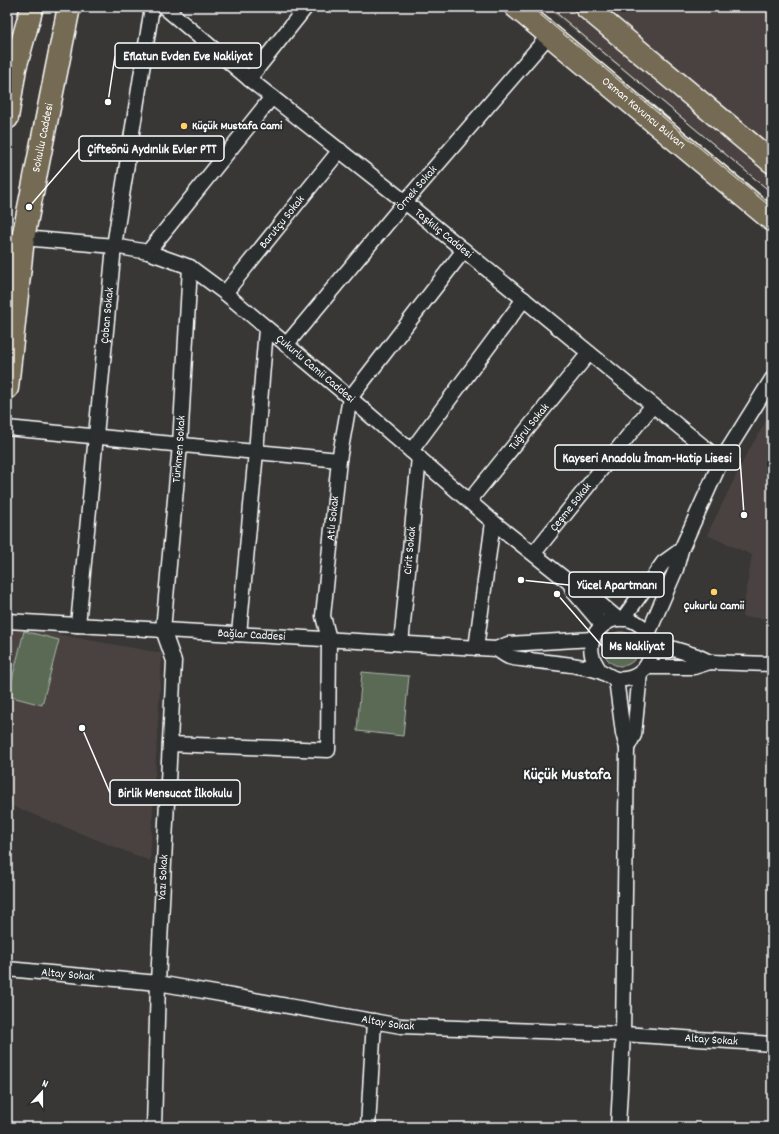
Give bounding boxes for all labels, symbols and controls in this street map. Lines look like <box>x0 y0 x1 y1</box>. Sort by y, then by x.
callout: Eflatun Evden Eve Nakliyat <box>115 43 261 68</box>
text: Eflatun Evden Eve Nakliyat <box>123 48 253 67</box>
street label: Osman Kavuncu Bulvarı <box>598 73 689 153</box>
street label: Sokullu Caddesi <box>28 102 58 174</box>
place label: Küçük Mustafa Cami <box>192 118 283 135</box>
marker: Küçük Mustafa Cami <box>179 121 189 131</box>
callout: Çifteönü Aydınlık Evler PTT <box>79 136 224 161</box>
text: Çifteönü Aydınlık Evler PTT <box>88 141 217 160</box>
street label: Örnek Sokak <box>392 162 441 215</box>
street label: Barutçu Sokak <box>255 192 309 252</box>
street label: Taşkılıç Caddesi <box>411 205 476 263</box>
street label: Çoban Sokak <box>96 287 119 344</box>
street label: Çukurlu Camii Caddesi <box>272 331 359 407</box>
street label: Tuğrul Sokak <box>505 400 554 454</box>
street label: Türkmen Sokak <box>168 415 190 483</box>
callout: Kayseri Anadolu İmam-Hatip Lisesi <box>555 445 740 470</box>
text: Kayseri Anadolu İmam-Hatip Lisesi <box>562 450 732 469</box>
street label: Çeşme Sokak <box>546 479 596 535</box>
street label: Atlı Sokak <box>322 495 344 542</box>
street label: Cirit Sokak <box>399 526 421 575</box>
callout: Yücel Apartmanı <box>569 572 664 597</box>
text: Yücel Apartmanı <box>576 577 657 596</box>
marker: Çukurlu Camii <box>709 587 719 597</box>
place label: Çukurlu Camii <box>684 598 745 615</box>
street label: Bağlar Caddesi <box>217 625 286 645</box>
callout: Ms Nakliyat <box>602 633 673 658</box>
text: Ms Nakliyat <box>609 638 665 657</box>
district label: Küçük Mustafa <box>523 764 612 787</box>
callout: Birlik Mensucat İlkokulu <box>110 780 240 805</box>
text: Birlik Mensucat İlkokulu <box>118 785 232 804</box>
street label: Yazı Sokak <box>154 854 173 900</box>
street label: Altay Sokak <box>40 964 95 986</box>
street label: Altay Sokak <box>360 1011 415 1035</box>
street label: Altay Sokak <box>684 1030 738 1050</box>
north arrow <box>22 1072 62 1112</box>
text: N <box>39 1076 51 1093</box>

